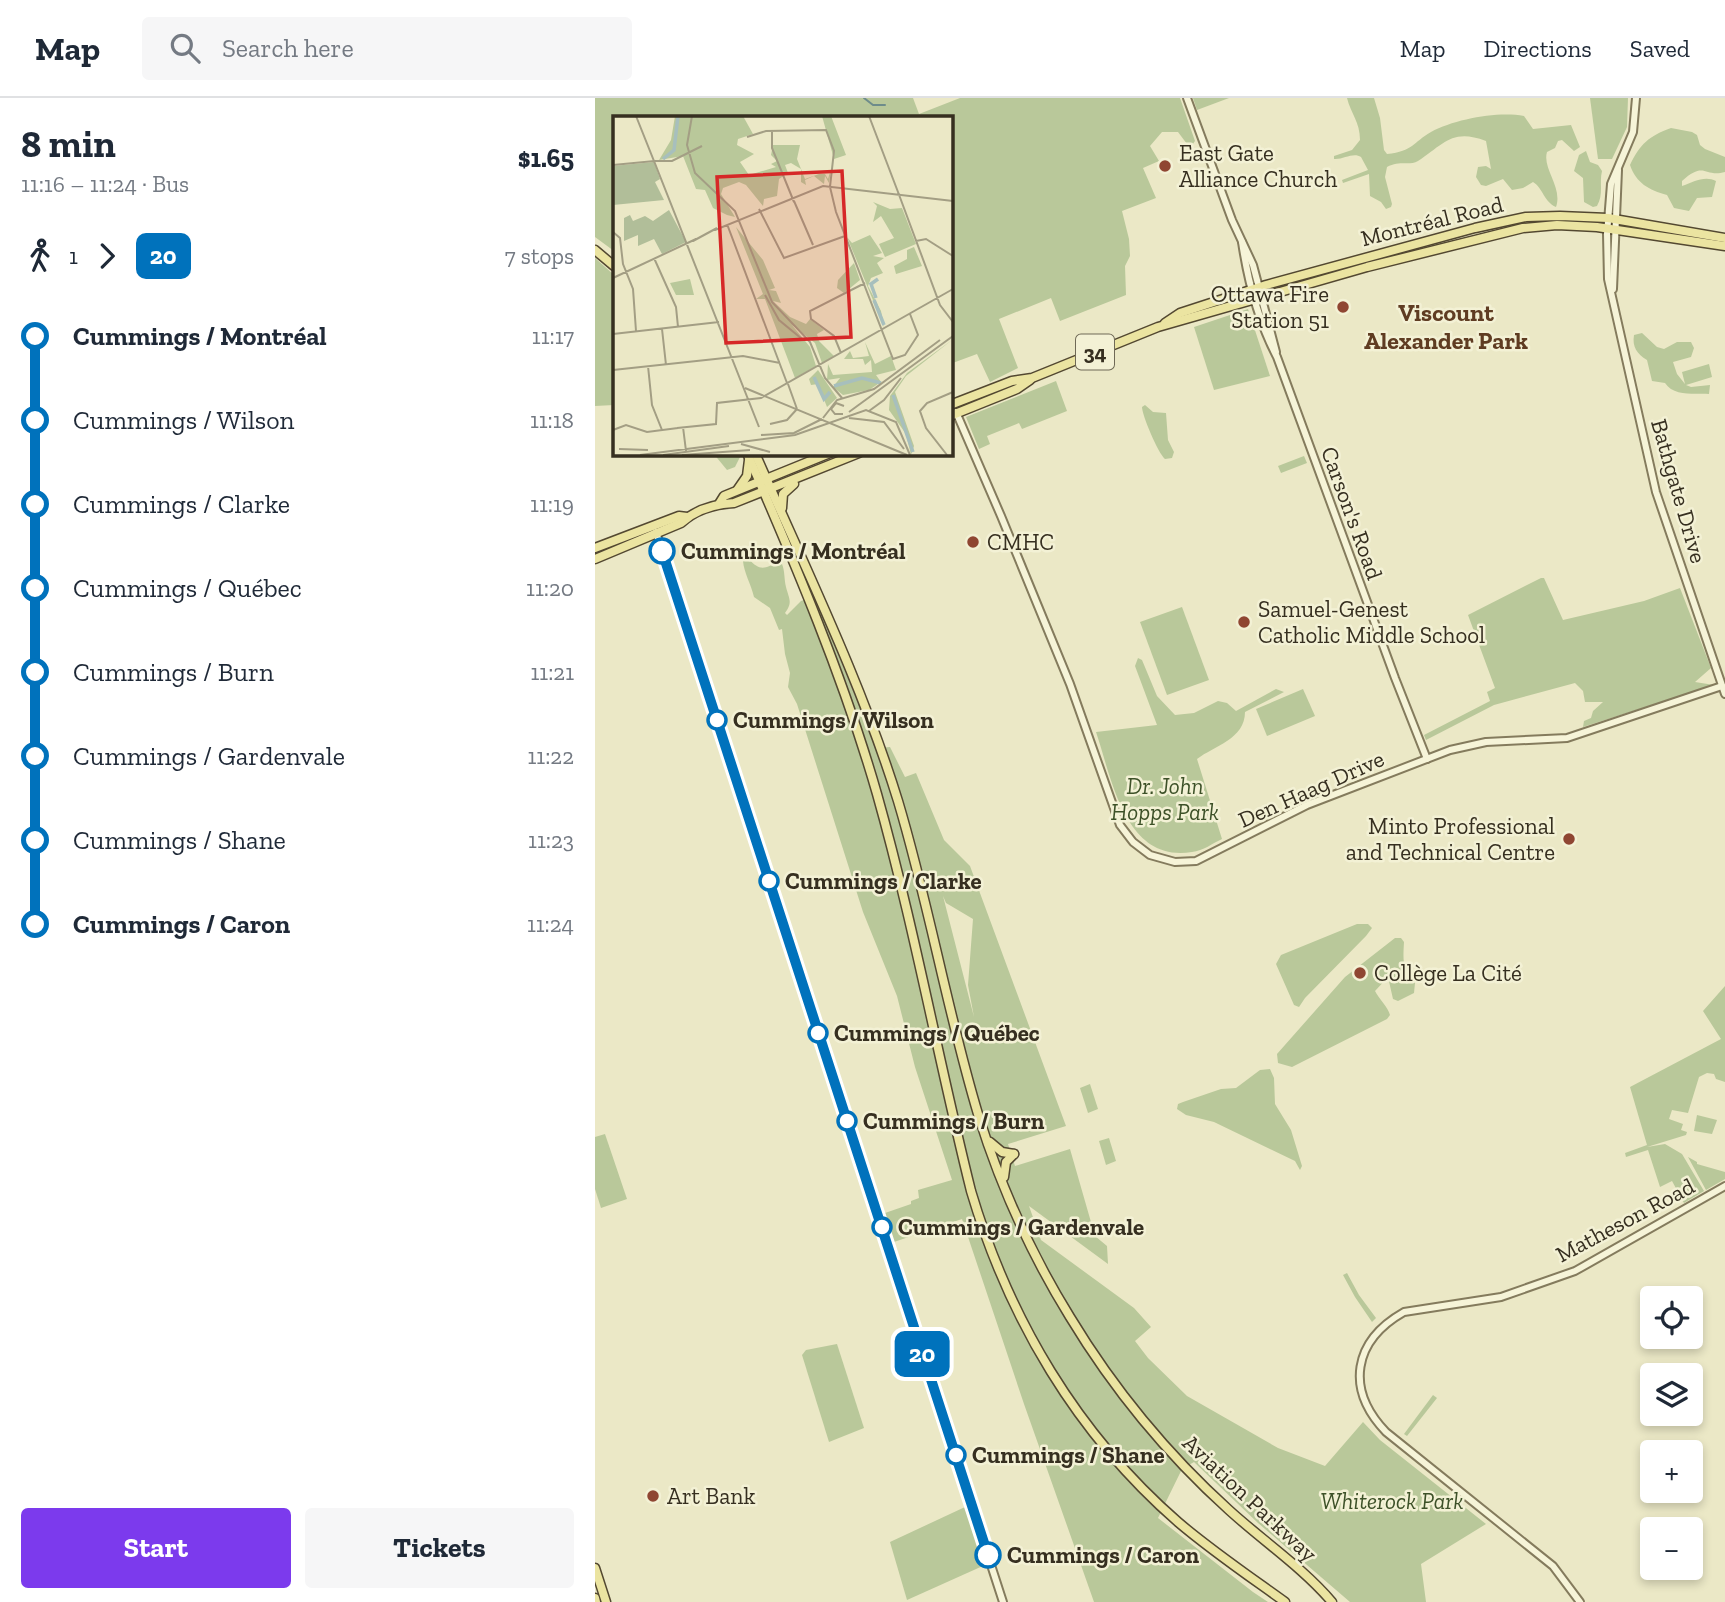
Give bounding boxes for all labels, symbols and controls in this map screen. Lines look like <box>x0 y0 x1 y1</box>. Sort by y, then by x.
search box <box>142 17 632 80</box>
text: Map <box>35 29 100 68</box>
icon: search <box>166 29 204 67</box>
text: Search here <box>222 32 354 64</box>
text: Map <box>1400 34 1446 63</box>
text: Directions <box>1484 34 1592 63</box>
text: Saved <box>1630 34 1690 63</box>
inset map <box>613 116 952 455</box>
text: 8 min <box>21 121 116 167</box>
place label: East Gate Alliance Church <box>1179 139 1337 193</box>
text: $1.65 <box>518 142 574 174</box>
marker: East Gate Alliance Church <box>1157 158 1173 174</box>
text: 11:16 – 11:24 · Bus <box>21 170 189 198</box>
street label: Montréal Road <box>1358 190 1506 252</box>
icon: walk <box>21 237 59 275</box>
icon: forward <box>88 237 126 275</box>
text: 20 <box>150 241 177 270</box>
text: 1 <box>69 242 78 270</box>
text: 7 stops <box>505 242 574 270</box>
place label: Ottawa Fire Station 51 <box>1211 280 1329 334</box>
district label: Viscount Alexander Park <box>1364 298 1528 355</box>
marker: Ottawa Fire Station 51 <box>1335 299 1351 315</box>
text: Cummings / Montréal <box>73 320 327 352</box>
text: 11:17 <box>532 322 574 350</box>
road number: 34 <box>1076 334 1114 370</box>
text: Cummings / Wilson <box>73 404 295 436</box>
text: 11:18 <box>530 406 574 434</box>
street label: Bathgate Drive <box>1645 416 1713 566</box>
street label: Carson's Road <box>1315 443 1389 584</box>
text: Cummings / Clarke <box>73 488 290 520</box>
text: 11:19 <box>530 490 574 518</box>
place label: CMHC <box>987 528 1054 556</box>
marker: CMHC <box>965 534 981 550</box>
place label: Cummings / Montréal <box>681 537 906 565</box>
marker: Cummings / Montréal <box>649 538 675 564</box>
text: Cummings / Québec <box>73 572 302 604</box>
text: 11:20 <box>526 574 574 602</box>
place label: Samuel-Genest Catholic Middle School <box>1258 595 1485 649</box>
marker: Samuel-Genest Catholic Middle School <box>1236 614 1252 630</box>
text: Cummings / Burn <box>73 656 274 688</box>
text: 11:21 <box>530 658 574 686</box>
place label: Cummings / Wilson <box>733 706 934 734</box>
marker: Cummings / Wilson <box>707 710 727 730</box>
text: Cummings / Gardenvale <box>73 740 345 772</box>
text: 11:22 <box>527 742 574 770</box>
street label: Den Haag Drive <box>1234 744 1388 834</box>
park label: Dr. John Hopps Park <box>1111 772 1219 826</box>
place label: Minto Professional and Technical Centre <box>1346 812 1555 866</box>
text: Cummings / Shane <box>73 824 286 856</box>
text: 11:23 <box>528 826 574 854</box>
marker: Minto Professional and Technical Centre <box>1561 831 1577 847</box>
place label: Cummings / Clarke <box>785 867 982 895</box>
marker: Cummings / Clarke <box>759 871 779 891</box>
text: Cummings / Caron <box>73 908 290 940</box>
text: 11:24 <box>527 910 574 938</box>
place label: Collège La Cité <box>1374 959 1522 987</box>
marker: Collège La Cité <box>1352 965 1368 981</box>
place label: Cummings / Québec <box>834 1019 1040 1047</box>
marker: Cummings / Québec <box>808 1023 828 1043</box>
place label: Cummings / Burn <box>863 1107 1045 1135</box>
marker: Cummings / Burn <box>837 1111 857 1131</box>
street label: Matheson Road <box>1551 1172 1699 1268</box>
place label: Cummings / Gardenvale <box>898 1213 1144 1241</box>
marker: Cummings / Gardenvale <box>872 1217 892 1237</box>
map controls <box>1640 1286 1703 1580</box>
button: locate <box>1640 1286 1703 1349</box>
line badge: 20 <box>891 1331 953 1377</box>
text: 20 <box>909 1339 935 1368</box>
button: layers <box>1640 1363 1703 1426</box>
street label: Aviation Parkway <box>1177 1428 1323 1568</box>
button: + <box>1640 1440 1703 1503</box>
place label: Cummings / Shane <box>972 1441 1165 1469</box>
marker: Cummings / Shane <box>946 1445 966 1465</box>
place label: Art Bank <box>667 1482 755 1510</box>
park label: Whiterock Park <box>1321 1487 1463 1515</box>
marker: Art Bank <box>645 1488 661 1504</box>
button: Start <box>21 1508 291 1588</box>
button: Tickets <box>305 1508 574 1588</box>
button: − <box>1640 1517 1703 1580</box>
place label: Cummings / Caron <box>1007 1541 1200 1569</box>
marker: Cummings / Caron <box>975 1542 1001 1568</box>

